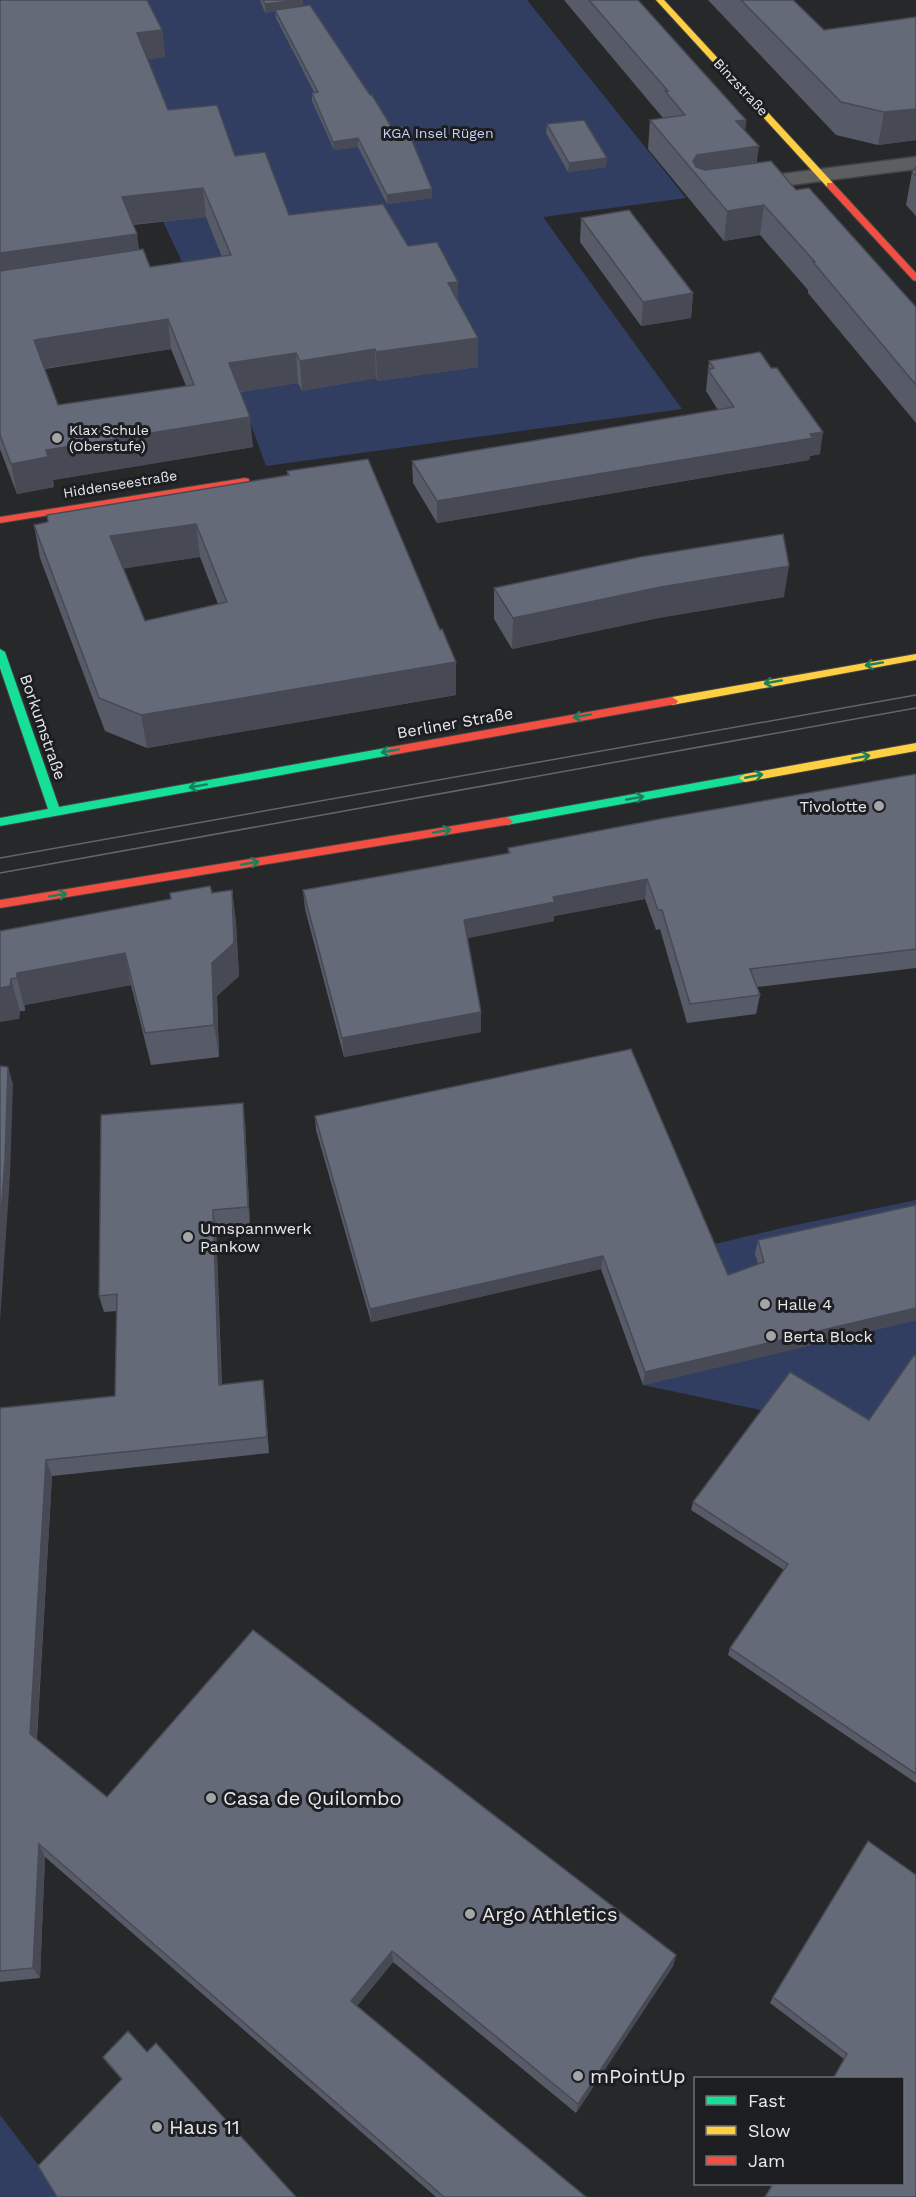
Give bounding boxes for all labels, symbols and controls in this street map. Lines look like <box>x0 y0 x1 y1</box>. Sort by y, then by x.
street label: Binzstraße <box>710 55 772 119</box>
park label: KGA Insel Rügen <box>382 125 494 141</box>
place label: Klax Schule (Oberstufe) <box>69 422 149 454</box>
marker: Klax Schule (Oberstufe) <box>50 431 64 445</box>
street label: Hiddenseestraße <box>62 467 178 501</box>
one-way arrow <box>864 659 884 670</box>
street label: Borkumstraße <box>16 672 70 782</box>
one-way arrow <box>764 676 784 687</box>
street label: Berliner Straße <box>395 703 515 743</box>
one-way arrow <box>572 711 592 722</box>
one-way arrow <box>380 746 400 757</box>
one-way arrow <box>851 751 870 762</box>
one-way arrow <box>743 770 763 781</box>
one-way arrow <box>189 781 208 792</box>
one-way arrow <box>624 792 644 803</box>
place label: Tivolotte <box>799 797 867 816</box>
marker: Tivolotte <box>872 799 886 813</box>
one-way arrow <box>432 825 452 836</box>
one-way arrow <box>240 857 259 868</box>
one-way arrow <box>47 889 67 900</box>
place label: Umspannwerk Pankow <box>200 1219 312 1256</box>
marker: Umspannwerk Pankow <box>181 1230 195 1244</box>
place label: Halle 4 <box>777 1295 832 1314</box>
marker: Halle 4 <box>758 1297 772 1311</box>
place label: Berta Block <box>783 1327 873 1346</box>
marker: Berta Block <box>764 1329 778 1343</box>
place label: Casa de Quilombo <box>223 1786 402 1810</box>
marker: Casa de Quilombo <box>204 1791 218 1805</box>
place label: Argo Athletics <box>482 1902 618 1926</box>
marker: Argo Athletics <box>463 1907 477 1921</box>
place label: mPointUp <box>590 2064 686 2088</box>
marker: mPointUp <box>571 2069 585 2083</box>
legend <box>694 2077 904 2185</box>
text: Fast <box>748 2090 786 2111</box>
place label: Haus 11 <box>169 2115 240 2139</box>
marker: Haus 11 <box>150 2120 164 2134</box>
text: Slow <box>748 2120 791 2141</box>
text: Jam <box>748 2150 785 2171</box>

